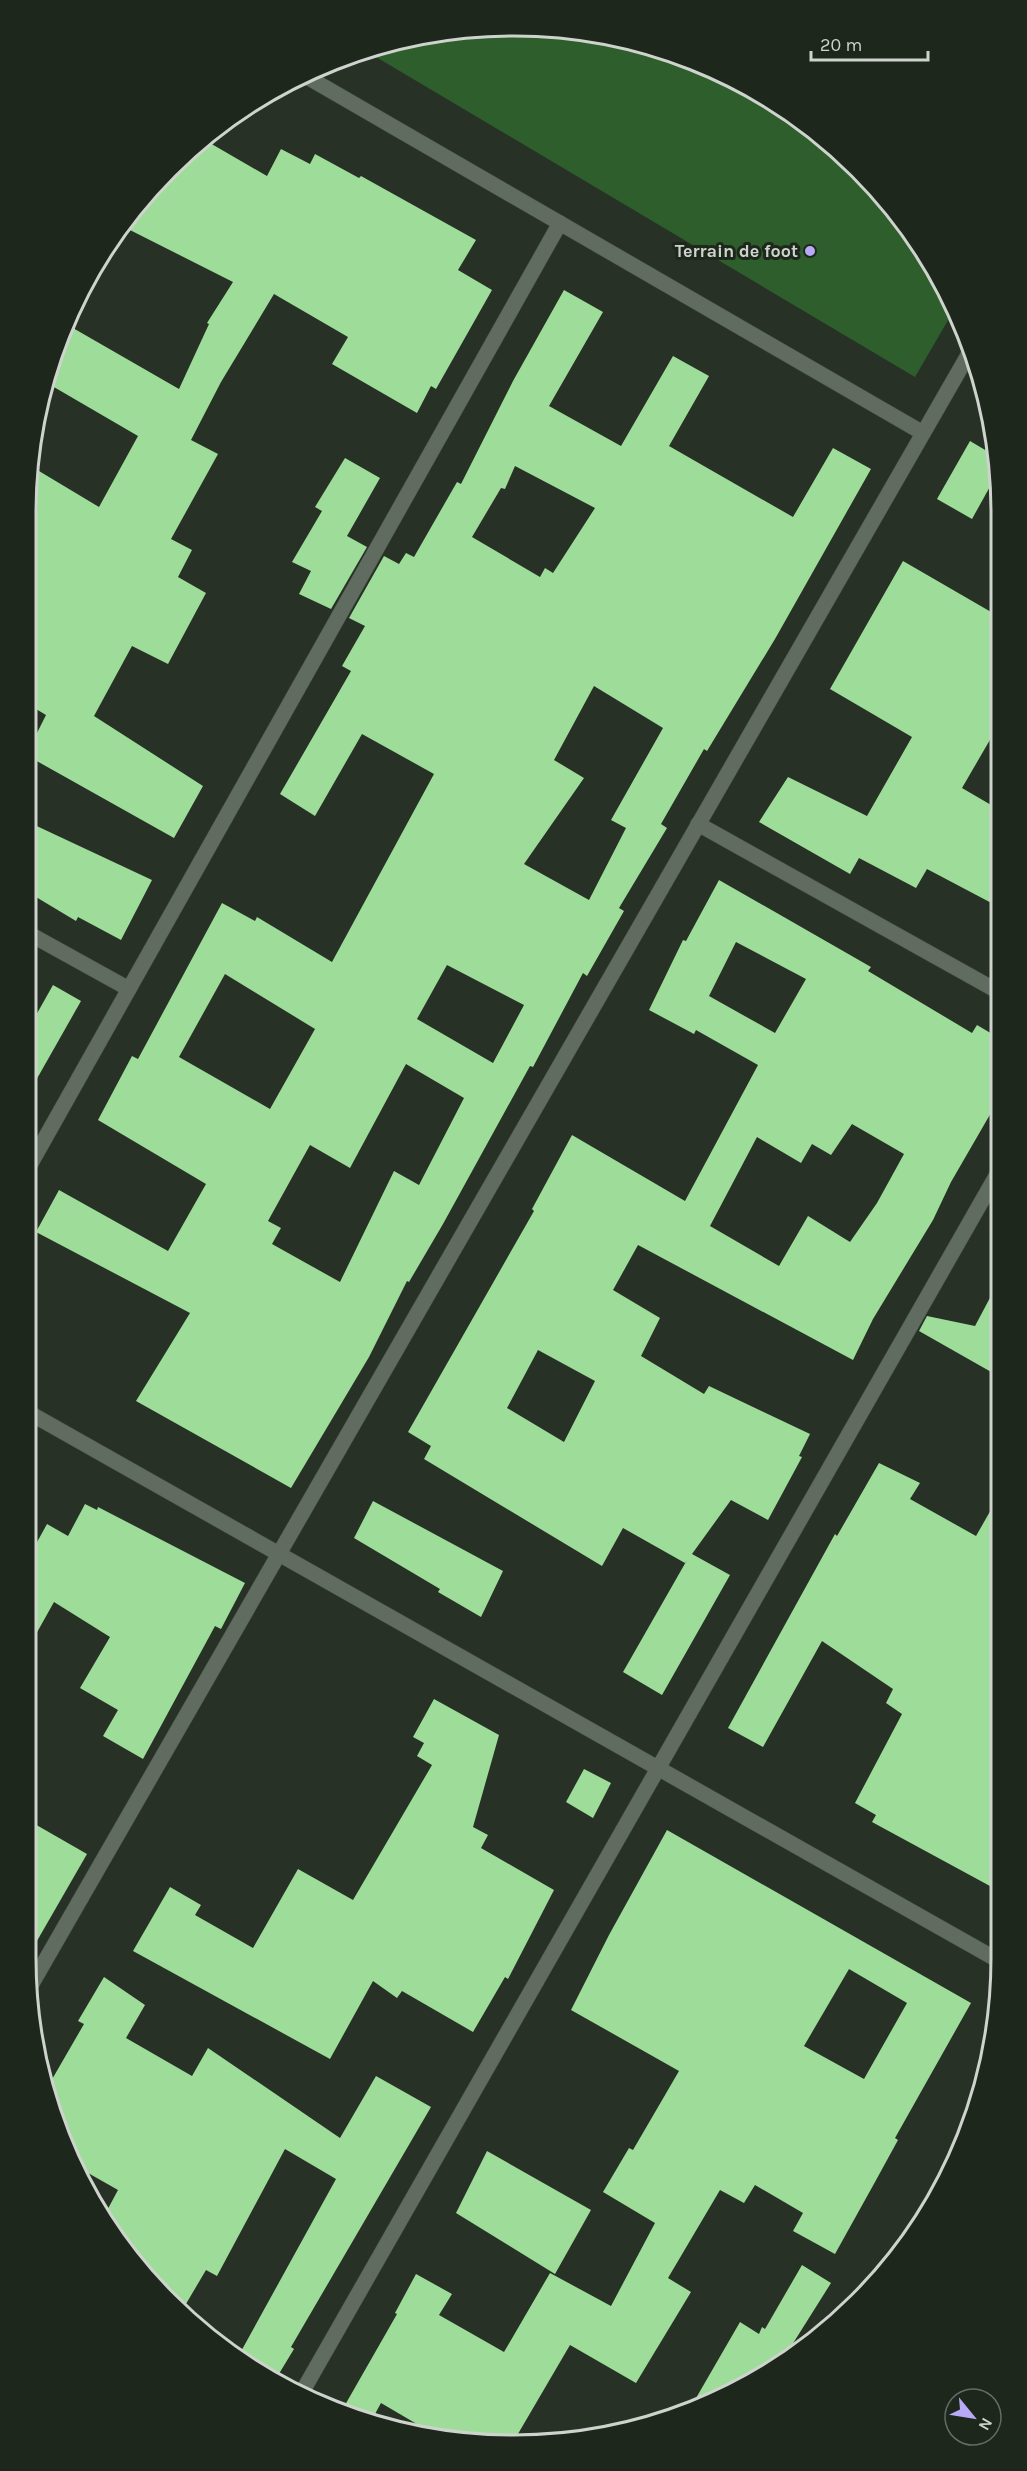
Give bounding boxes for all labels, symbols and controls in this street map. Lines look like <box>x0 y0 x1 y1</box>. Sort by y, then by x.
scale bar <box>811 24 928 62</box>
text: 20 m <box>820 34 862 56</box>
place label: Terrain de foot <box>675 240 798 262</box>
marker: Terrain de foot <box>803 244 817 258</box>
north arrow <box>943 2387 1003 2447</box>
text: N <box>974 2415 997 2434</box>

